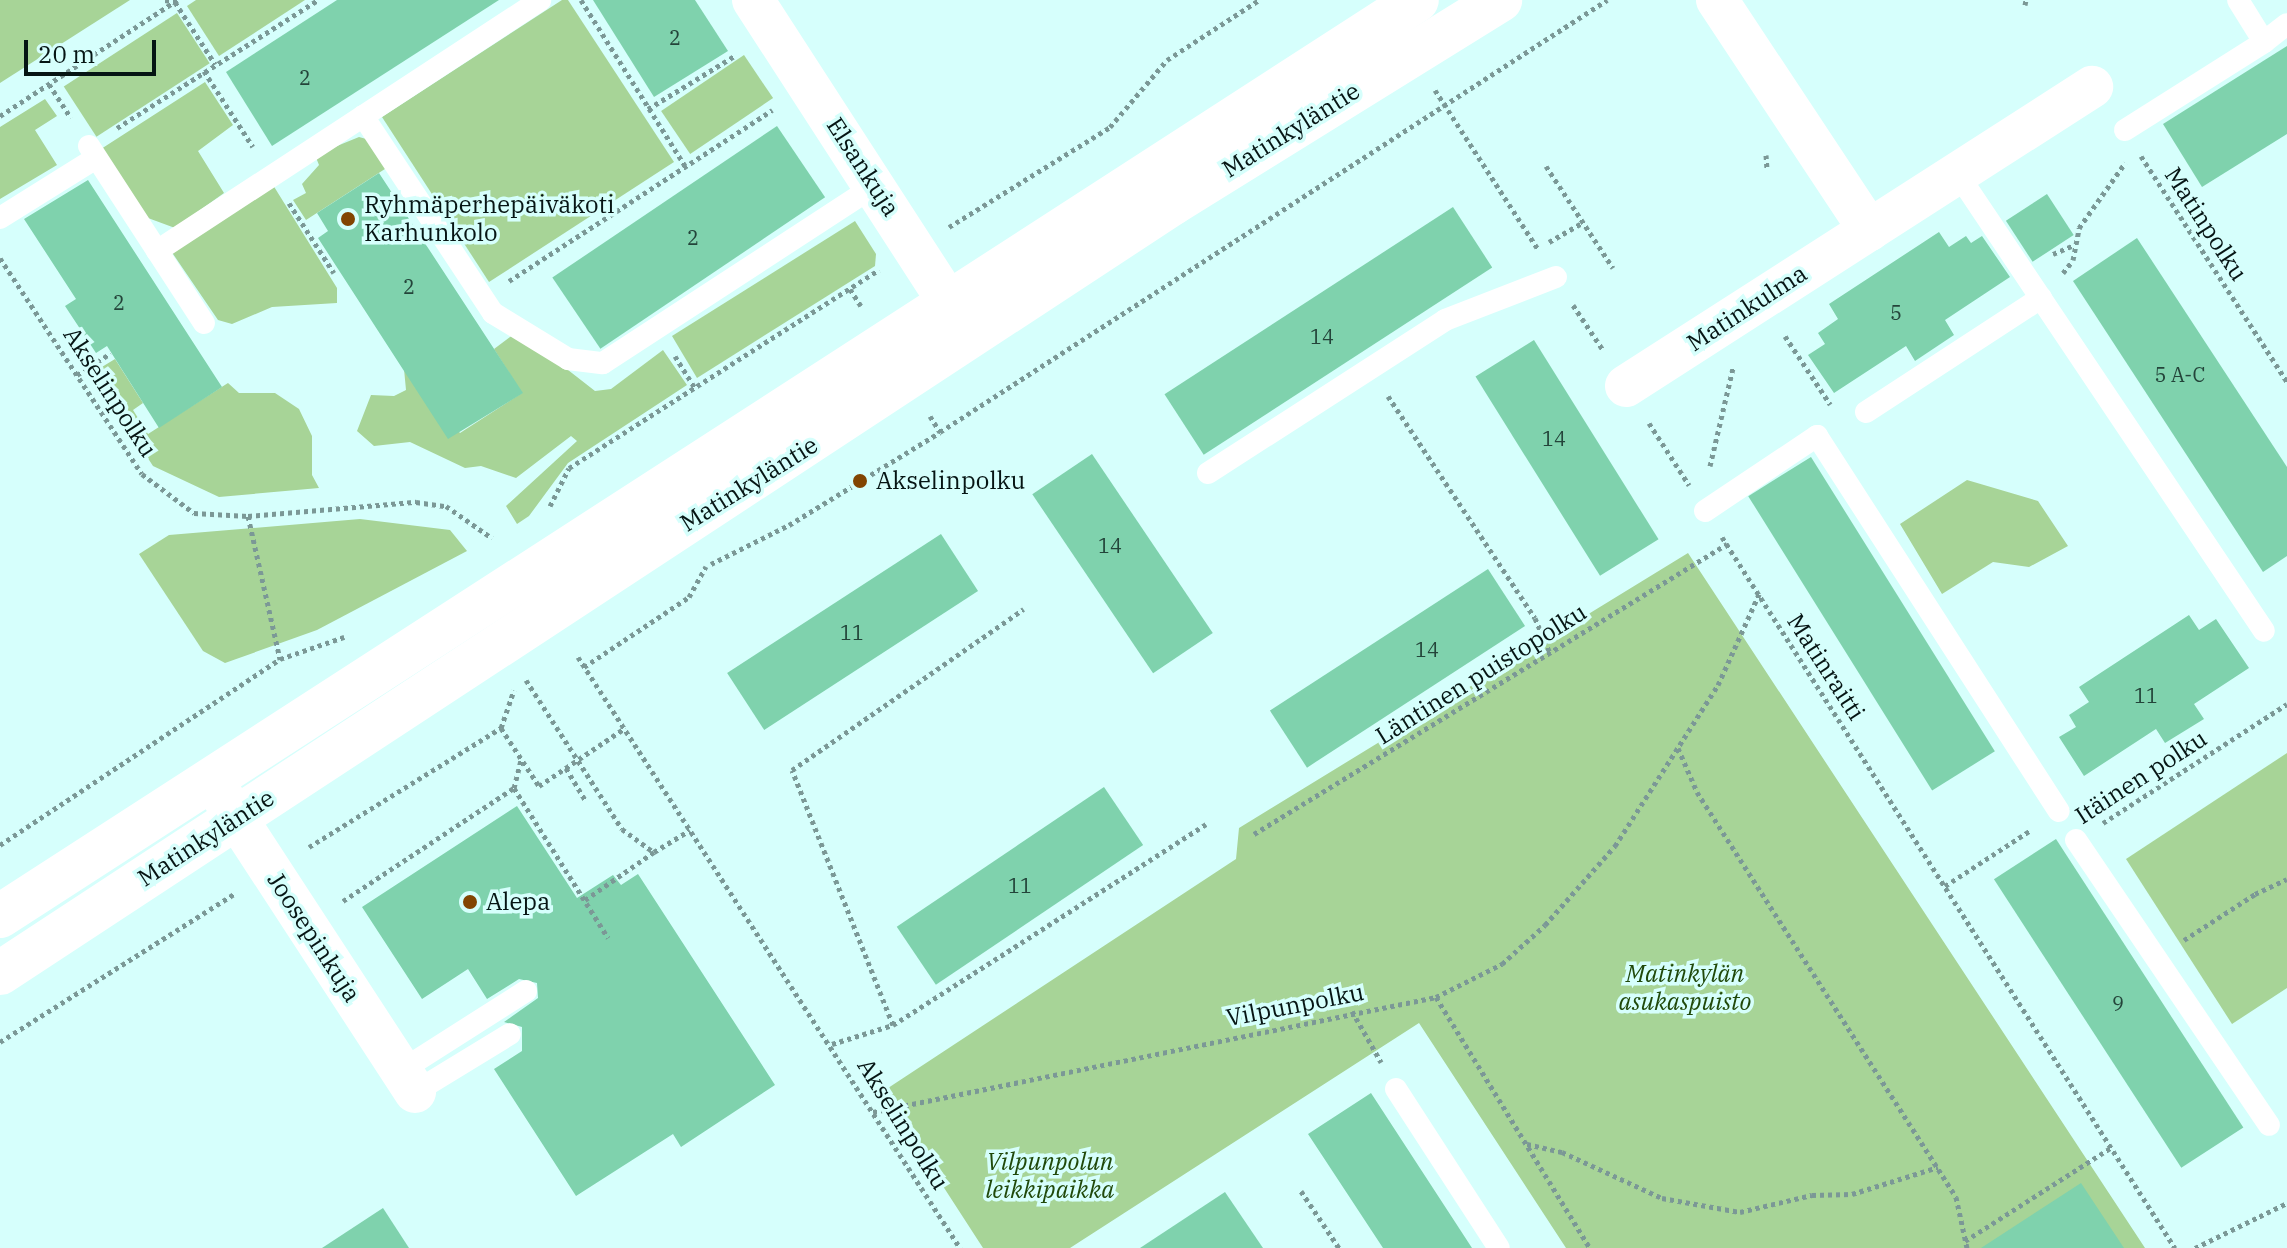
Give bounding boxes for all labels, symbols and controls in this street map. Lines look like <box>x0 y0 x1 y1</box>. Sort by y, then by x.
scale bar <box>28 24 160 74</box>
house number: 2 <box>669 25 681 49</box>
text: 20 m <box>38 38 95 70</box>
house number: 2 <box>299 65 311 89</box>
street label: Matinkyläntie <box>1217 76 1365 184</box>
street label: Elsankuja <box>820 112 906 222</box>
street label: Matinpolku <box>2159 162 2253 286</box>
place label: Ryhmäperhepäiväkoti Karhunkolo <box>364 191 615 247</box>
marker: Ryhmäperhepäiväkoti Karhunkolo <box>339 210 357 228</box>
house number: 2 <box>687 225 699 249</box>
street label: Matinkulma <box>1682 259 1812 357</box>
house number: 2 <box>403 274 415 298</box>
house number: 2 <box>113 290 125 314</box>
house number: 5 <box>1890 300 1902 324</box>
street label: Akselinpolku <box>57 322 163 462</box>
house number: 14 <box>1310 324 1334 348</box>
house number: 5 A-C <box>2154 362 2206 386</box>
house number: 14 <box>1542 426 1566 450</box>
street label: Matinkyläntie <box>675 430 823 538</box>
place label: Akselinpolku <box>876 467 1025 495</box>
marker: Akselinpolku <box>851 472 869 490</box>
house number: 14 <box>1098 533 1122 557</box>
street label: Läntinen puistopolku <box>1370 597 1592 751</box>
street label: Matinraitti <box>1781 609 1871 725</box>
house number: 11 <box>840 620 864 644</box>
house number: 14 <box>1415 637 1439 661</box>
house number: 11 <box>2134 683 2158 707</box>
street label: Itäinen polku <box>2070 724 2212 830</box>
street label: Matinkyläntie <box>133 783 279 893</box>
street label: Joosepinkuja <box>261 867 367 1007</box>
house number: 11 <box>1008 873 1032 897</box>
place label: Alepa <box>486 888 550 916</box>
marker: Alepa <box>461 893 479 911</box>
park label: Matinkylän asukaspuisto <box>1619 960 1751 1016</box>
street label: Vilpunpolku <box>1224 978 1366 1032</box>
house number: 9 <box>2112 991 2124 1015</box>
street label: Akselinpolku <box>851 1053 955 1195</box>
park label: Vilpunpolun leikkipaikka <box>986 1148 1114 1204</box>

